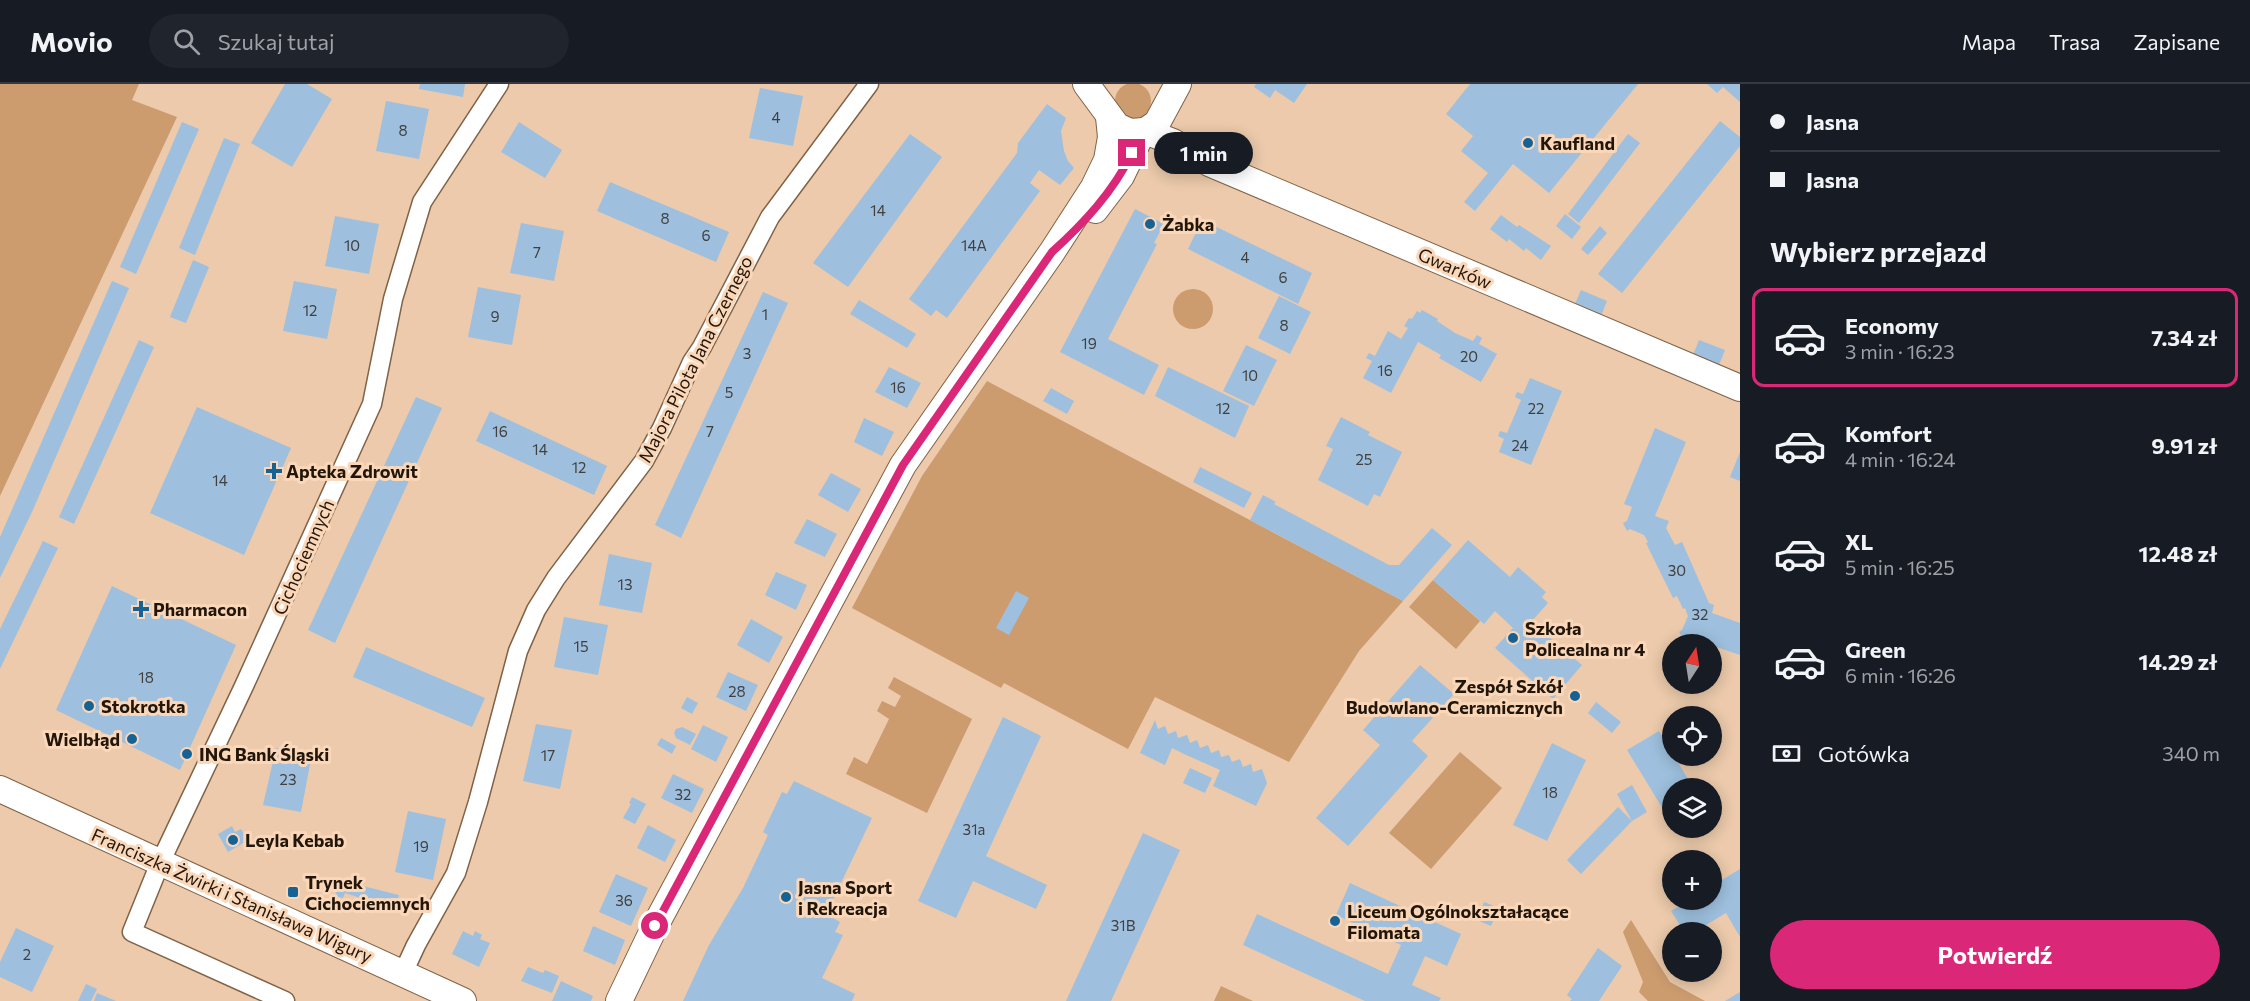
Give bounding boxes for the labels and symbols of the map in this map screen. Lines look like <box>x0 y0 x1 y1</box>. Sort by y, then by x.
house number: 4 <box>772 108 781 126</box>
house number: 8 <box>398 121 408 139</box>
callout: 1 min <box>1153 132 1252 174</box>
place label: Kaufland <box>1540 132 1615 154</box>
marker: Kaufland <box>1521 136 1535 150</box>
route end <box>1118 139 1145 166</box>
house number: 14 <box>870 201 886 219</box>
house number: 8 <box>660 209 670 227</box>
place label: Żabka <box>1162 213 1214 235</box>
marker: Żabka <box>1143 217 1157 231</box>
house number: 6 <box>701 226 711 244</box>
house number: 10 <box>344 236 360 254</box>
house number: 14A <box>961 236 987 254</box>
house number: 7 <box>533 243 541 261</box>
street label: Gwarków <box>1415 243 1495 293</box>
house number: 4 <box>1241 248 1250 266</box>
street label: Majora Pilota Jana Czernego <box>633 252 757 466</box>
house number: 6 <box>1278 268 1288 286</box>
house number: 12 <box>303 301 317 319</box>
house number: 1 <box>762 305 768 323</box>
house number: 9 <box>490 307 500 325</box>
house number: 8 <box>1279 316 1289 334</box>
house number: 19 <box>1081 334 1097 352</box>
house number: 3 <box>743 344 751 362</box>
house number: 20 <box>1460 347 1478 365</box>
house number: 16 <box>1377 361 1393 379</box>
house number: 10 <box>1242 366 1258 384</box>
house number: 16 <box>890 378 906 396</box>
house number: 5 <box>725 383 733 401</box>
house number: 12 <box>1216 399 1230 417</box>
house number: 22 <box>1528 399 1544 417</box>
house number: 16 <box>492 422 508 440</box>
house number: 7 <box>706 422 714 440</box>
house number: 24 <box>1511 436 1529 454</box>
house number: 14 <box>532 440 548 458</box>
house number: 25 <box>1356 450 1372 468</box>
house number: 12 <box>572 458 586 476</box>
place label: Apteka Zdrowit <box>286 460 418 482</box>
marker: Apteka Zdrowit <box>267 464 281 478</box>
house number: 14 <box>212 471 228 489</box>
street label: Cichociemnych <box>268 496 338 618</box>
house number: 30 <box>1668 561 1686 579</box>
house number: 13 <box>618 575 632 593</box>
place label: Pharmacon <box>153 598 247 620</box>
marker: Pharmacon <box>134 602 148 616</box>
house number: 32 <box>1692 605 1708 623</box>
place label: Szkoła Policealna nr 4 <box>1525 617 1645 660</box>
marker: Szkoła Policealna nr 4 <box>1506 631 1520 645</box>
north arrow <box>1662 634 1722 694</box>
house number: 15 <box>573 637 589 655</box>
house number: 18 <box>138 668 154 686</box>
place label: Zespół Szkół Budowlano-Ceramicznych <box>1346 675 1564 718</box>
house number: 28 <box>728 682 746 700</box>
marker: Zespół Szkół Budowlano-Ceramicznych <box>1568 689 1582 703</box>
place label: Stokrotka <box>101 695 186 717</box>
marker: Stokrotka <box>82 699 96 713</box>
place label: Wielbłąd <box>45 728 120 750</box>
marker: Wielbłąd <box>125 732 139 746</box>
place label: ING Bank Śląski <box>199 743 329 765</box>
house number: 17 <box>541 746 555 764</box>
marker: ING Bank Śląski <box>180 747 194 761</box>
house number: 23 <box>280 770 296 788</box>
house number: 18 <box>1542 783 1558 801</box>
house number: 32 <box>675 785 691 803</box>
house number: 31a <box>963 820 985 838</box>
street label: Franciszka Żwirki i Stanisława Wigury <box>88 823 376 967</box>
place label: Leyla Kebab <box>245 829 345 851</box>
marker: Leyla Kebab <box>226 833 240 847</box>
house number: 19 <box>413 837 429 855</box>
place label: Trynek Cichociemnych <box>305 871 430 914</box>
place label: Jasna Sport i Rekreacja <box>798 876 893 919</box>
marker: Trynek Cichociemnych <box>286 885 300 899</box>
marker: Jasna Sport i Rekreacja <box>779 890 793 904</box>
house number: 36 <box>615 891 633 909</box>
place label: Liceum Ogólnokształacące Filomata <box>1347 900 1569 943</box>
route start <box>641 912 668 939</box>
marker: Liceum Ogólnokształacące Filomata <box>1328 914 1342 928</box>
house number: 31B <box>1111 916 1136 934</box>
house number: 2 <box>23 945 31 963</box>

